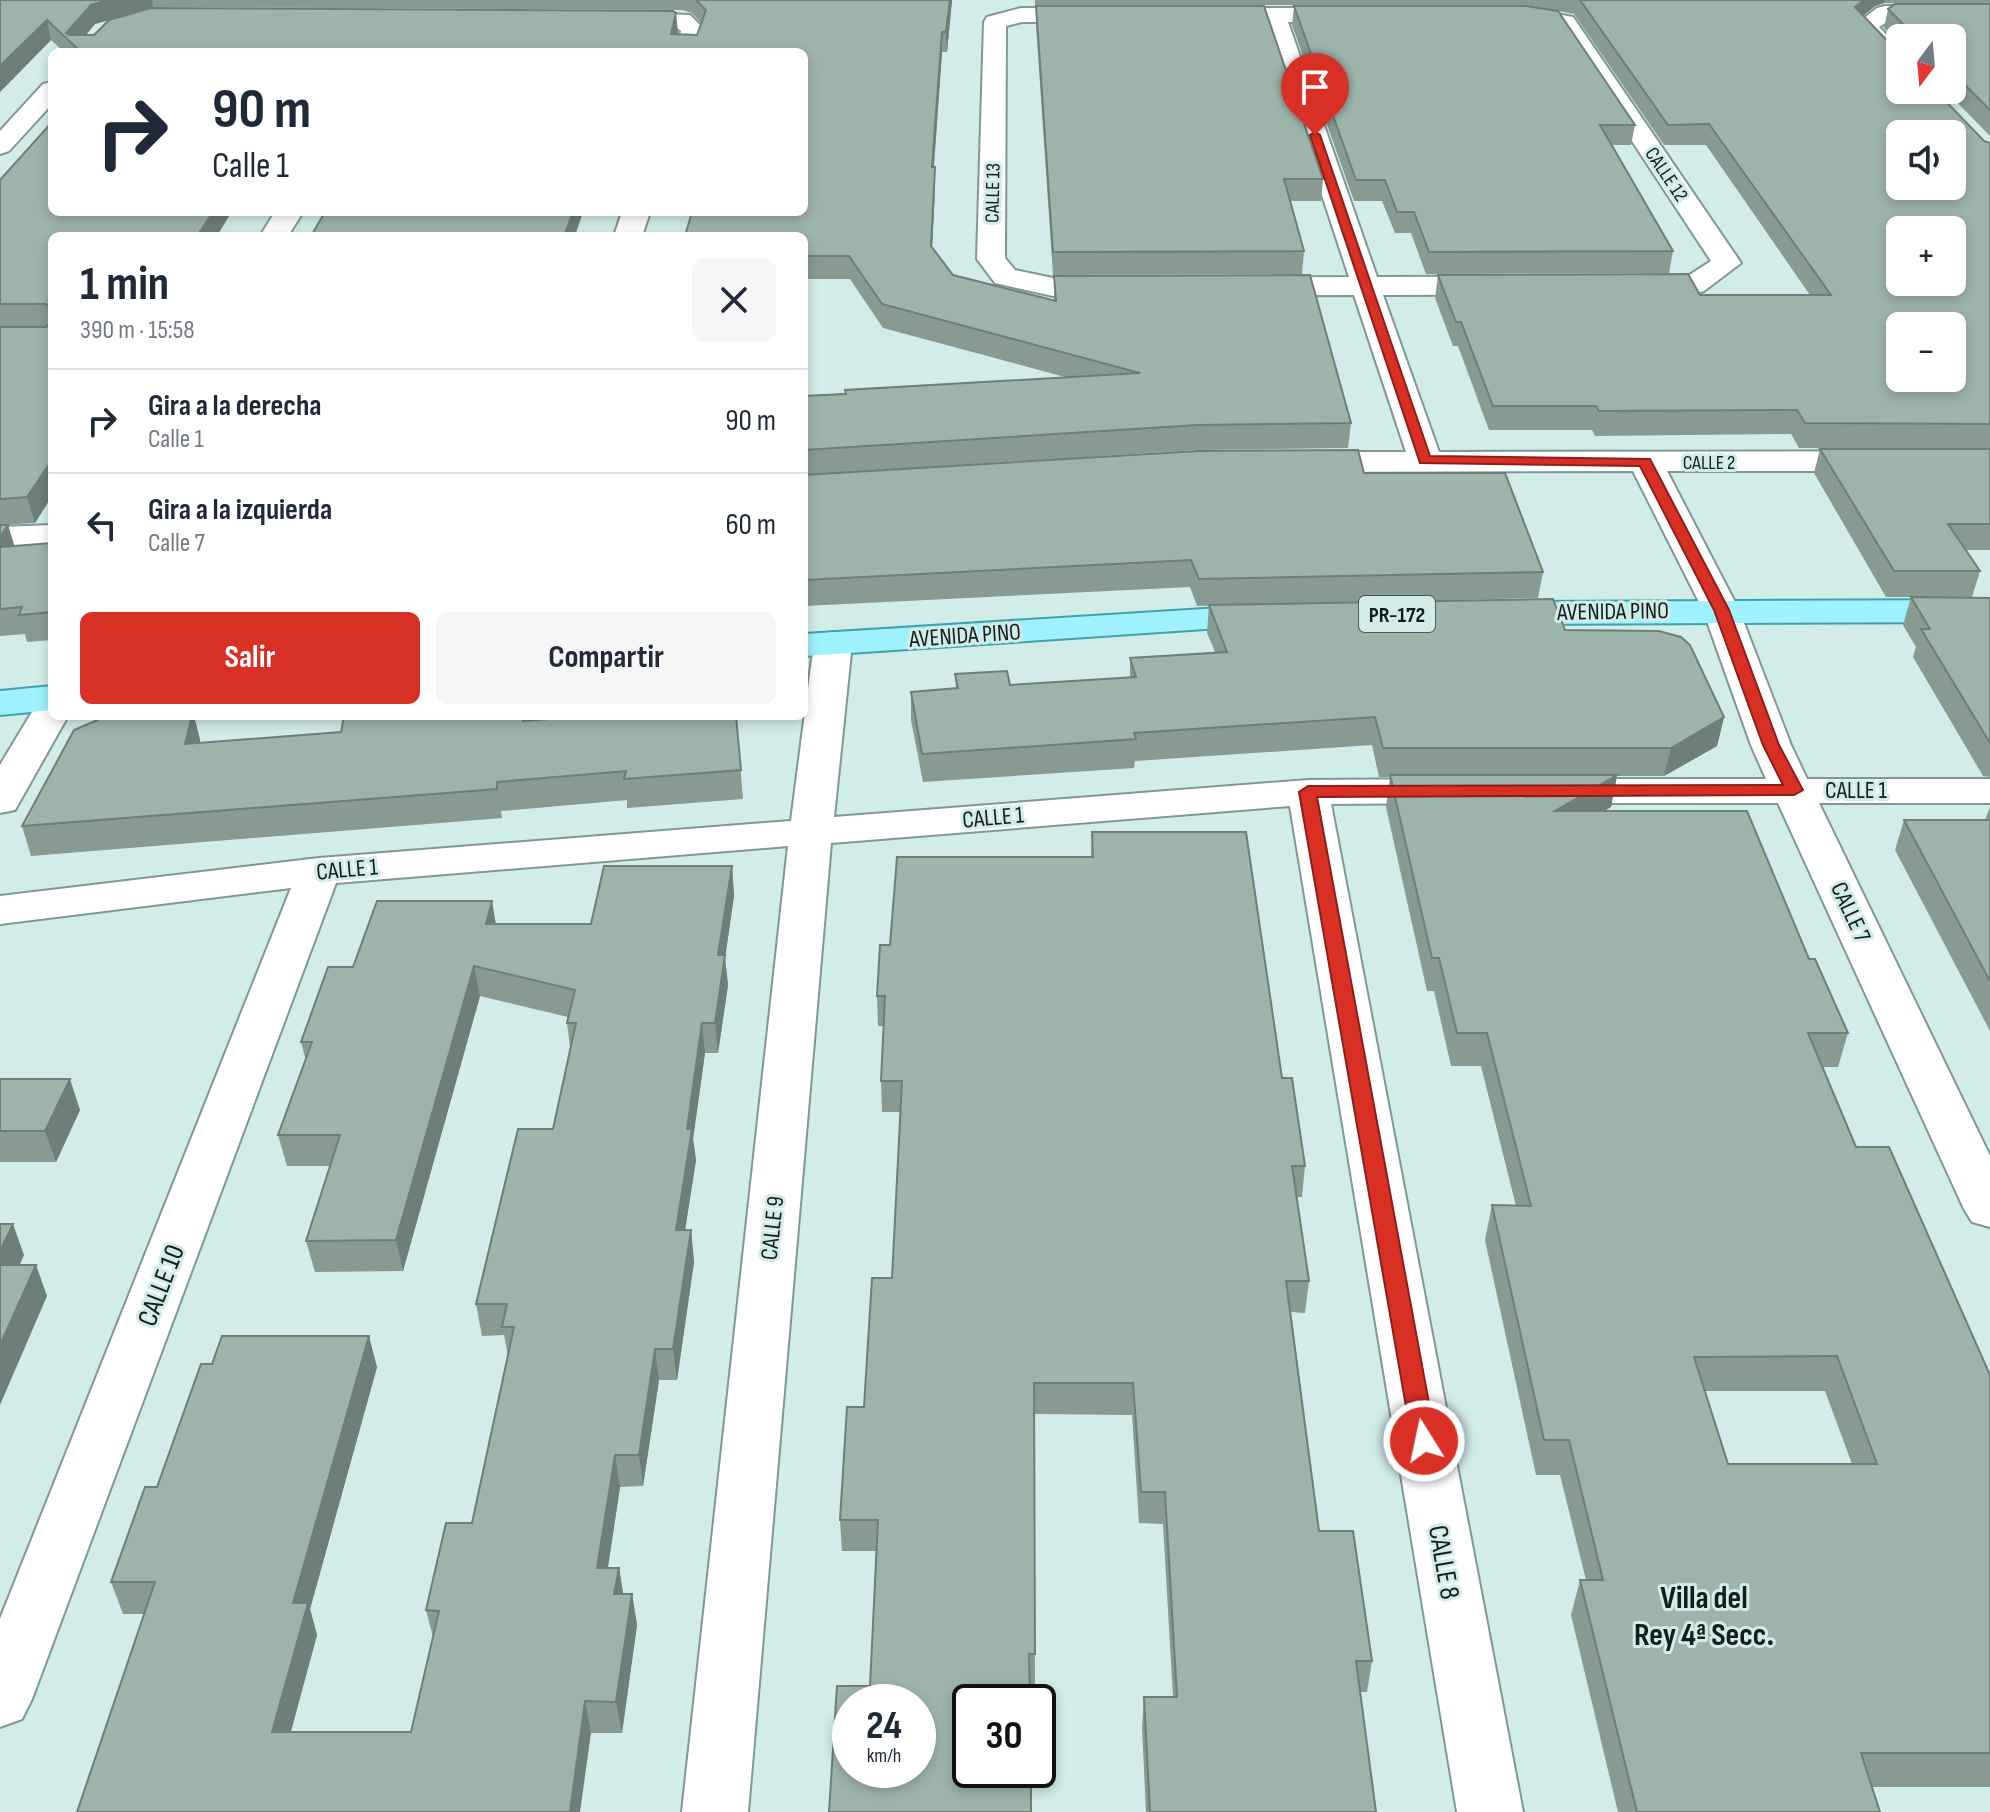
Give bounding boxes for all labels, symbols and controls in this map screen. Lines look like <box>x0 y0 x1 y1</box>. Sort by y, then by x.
north arrow <box>1886 24 1966 104</box>
map controls <box>1886 24 1966 392</box>
pin <box>1281 53 1349 135</box>
icon: arrive <box>1293 65 1337 109</box>
text: 90 m <box>212 77 311 144</box>
icon: right <box>80 80 184 184</box>
button: sound <box>1886 120 1966 200</box>
street label: CALLE 12 <box>1639 143 1693 206</box>
text: Calle 1 <box>212 145 289 188</box>
street label: CALLE 13 <box>980 163 1006 223</box>
button: + <box>1886 216 1966 296</box>
text: 1 min <box>80 256 169 313</box>
button: close <box>692 258 776 342</box>
button: − <box>1886 312 1966 392</box>
text: 390 m · 15:58 <box>80 315 195 346</box>
text: Gira a la derecha <box>148 388 322 424</box>
icon: right <box>80 399 124 443</box>
text: 90 m <box>725 403 776 439</box>
text: Calle 1 <box>148 424 204 455</box>
street label: CALLE 2 <box>1683 451 1735 475</box>
text: Gira a la izquierda <box>148 492 332 528</box>
icon: left <box>80 503 124 547</box>
text: 60 m <box>725 507 776 543</box>
text: Calle 7 <box>148 528 205 559</box>
road number: PR-172 <box>1359 596 1435 632</box>
street label: AVENIDA PINO <box>1556 596 1669 627</box>
button: Salir <box>80 612 420 704</box>
button: Compartir <box>436 612 776 704</box>
street label: AVENIDA PINO <box>907 617 1022 654</box>
street label: CALLE 1 <box>1825 776 1887 805</box>
street label: CALLE 1 <box>961 800 1026 835</box>
street label: CALLE 1 <box>315 852 380 887</box>
street label: CALLE 7 <box>1824 878 1877 947</box>
street label: CALLE 9 <box>755 1195 790 1261</box>
street label: CALLE 10 <box>131 1240 192 1331</box>
position arrow <box>1382 1399 1466 1483</box>
street label: CALLE 8 <box>1421 1523 1466 1602</box>
district label: Villa del Rey 4ª Secc. <box>1634 1579 1774 1655</box>
speed limit sign: 30 <box>952 1684 1056 1788</box>
text: 24 <box>866 1702 902 1750</box>
text: km/h <box>867 1744 901 1768</box>

